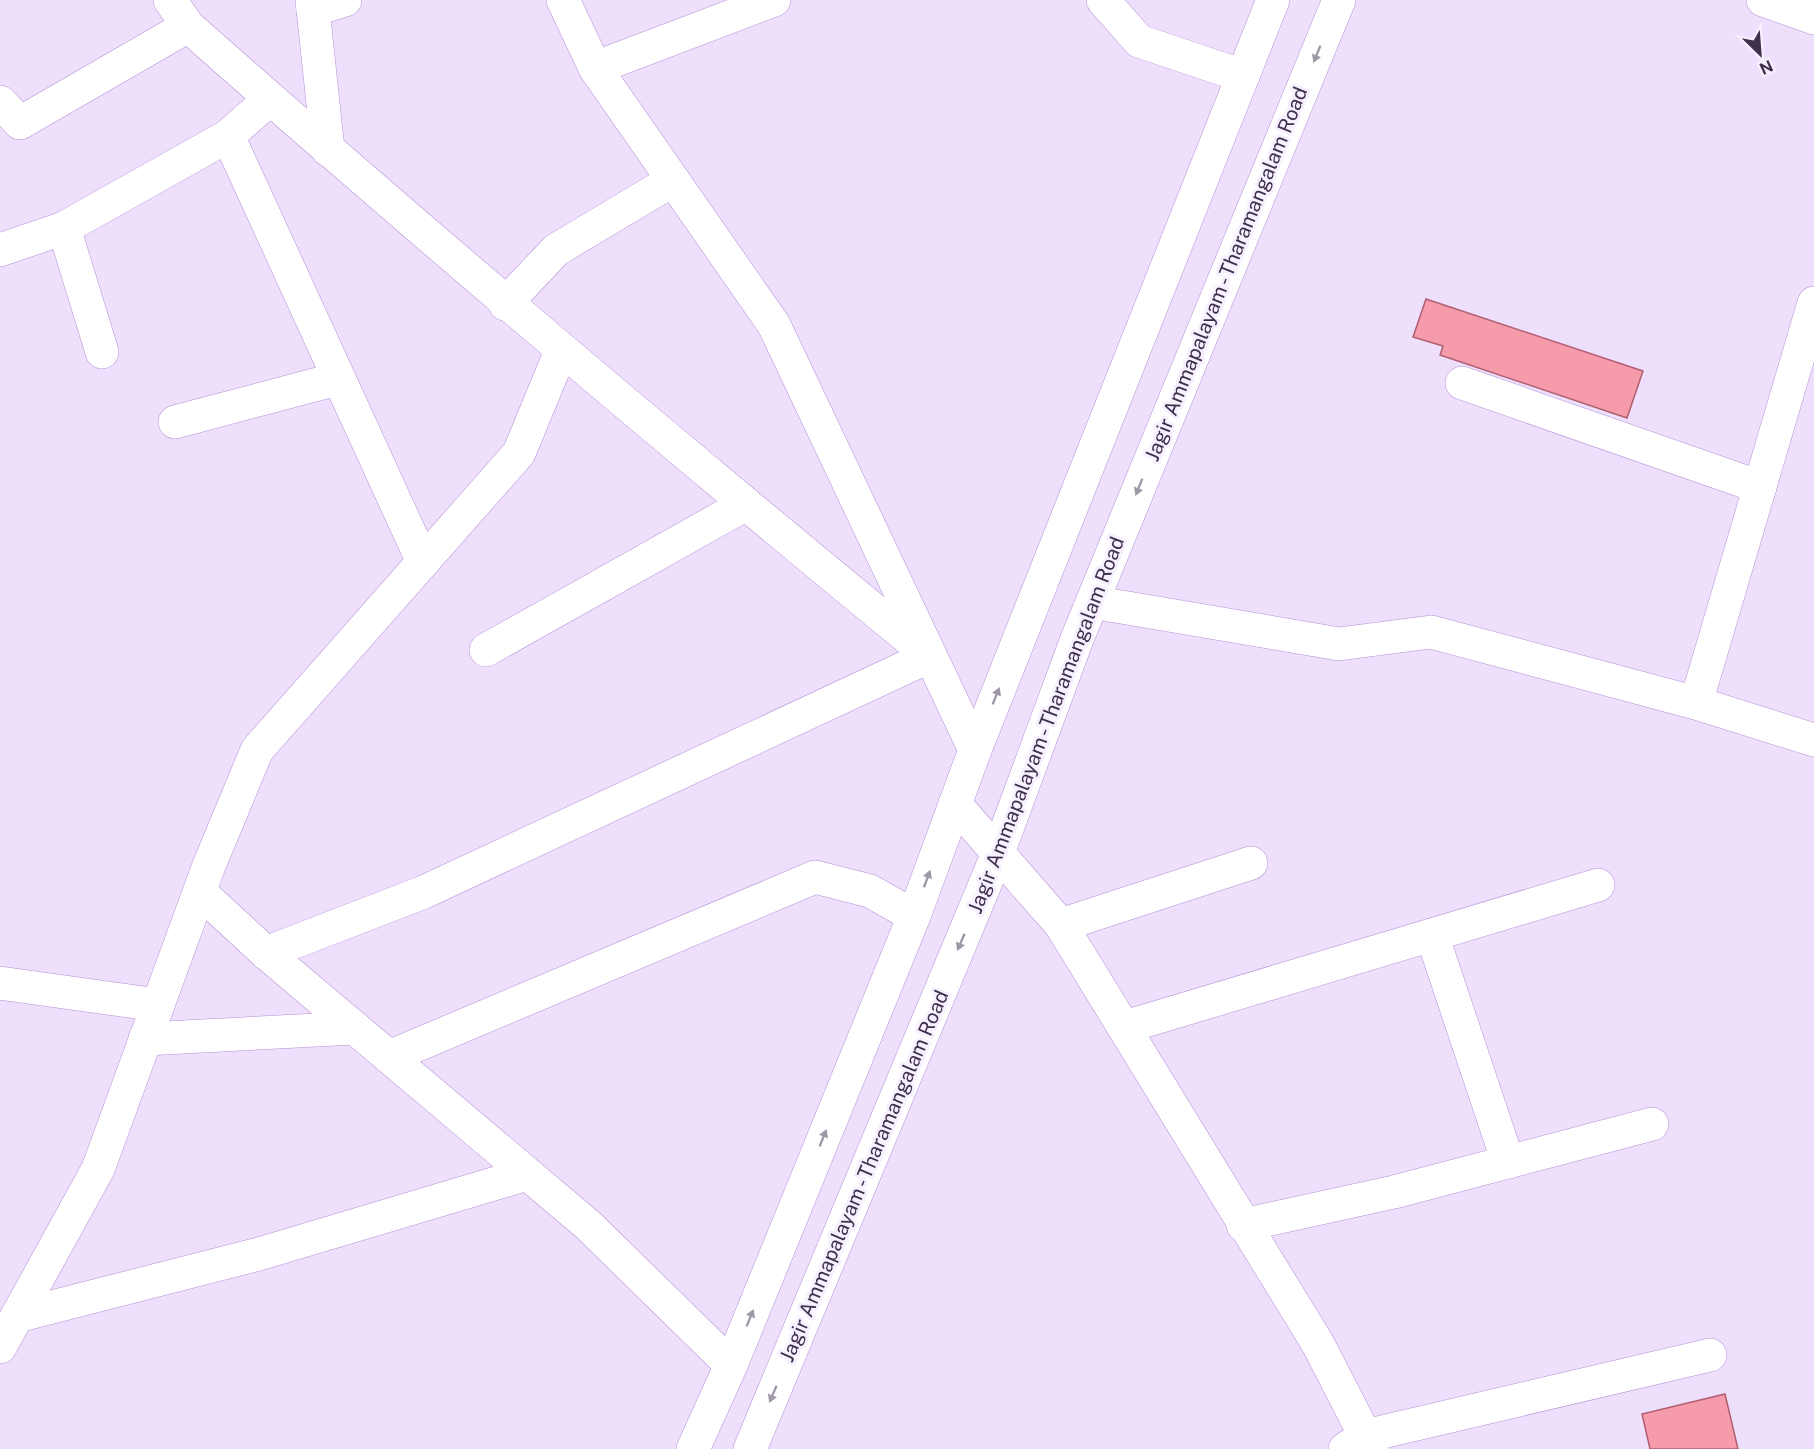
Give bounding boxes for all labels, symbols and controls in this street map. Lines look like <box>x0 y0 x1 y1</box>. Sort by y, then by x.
north arrow <box>1730 24 1790 84</box>
one-way arrow <box>1312 45 1321 63</box>
text: N <box>1756 56 1776 78</box>
street label: Jagir Ammapalayam - Tharamangalam Road <box>1140 83 1312 465</box>
one-way arrow <box>1134 478 1143 496</box>
street label: Jagir Ammapalayam - Tharamangalam Road <box>963 533 1129 917</box>
one-way arrow <box>991 687 1001 705</box>
one-way arrow <box>923 870 933 888</box>
one-way arrow <box>956 934 966 952</box>
street label: Jagir Ammapalayam - Tharamangalam Road <box>775 986 953 1366</box>
one-way arrow <box>819 1129 828 1147</box>
one-way arrow <box>745 1309 755 1327</box>
one-way arrow <box>768 1385 778 1403</box>

